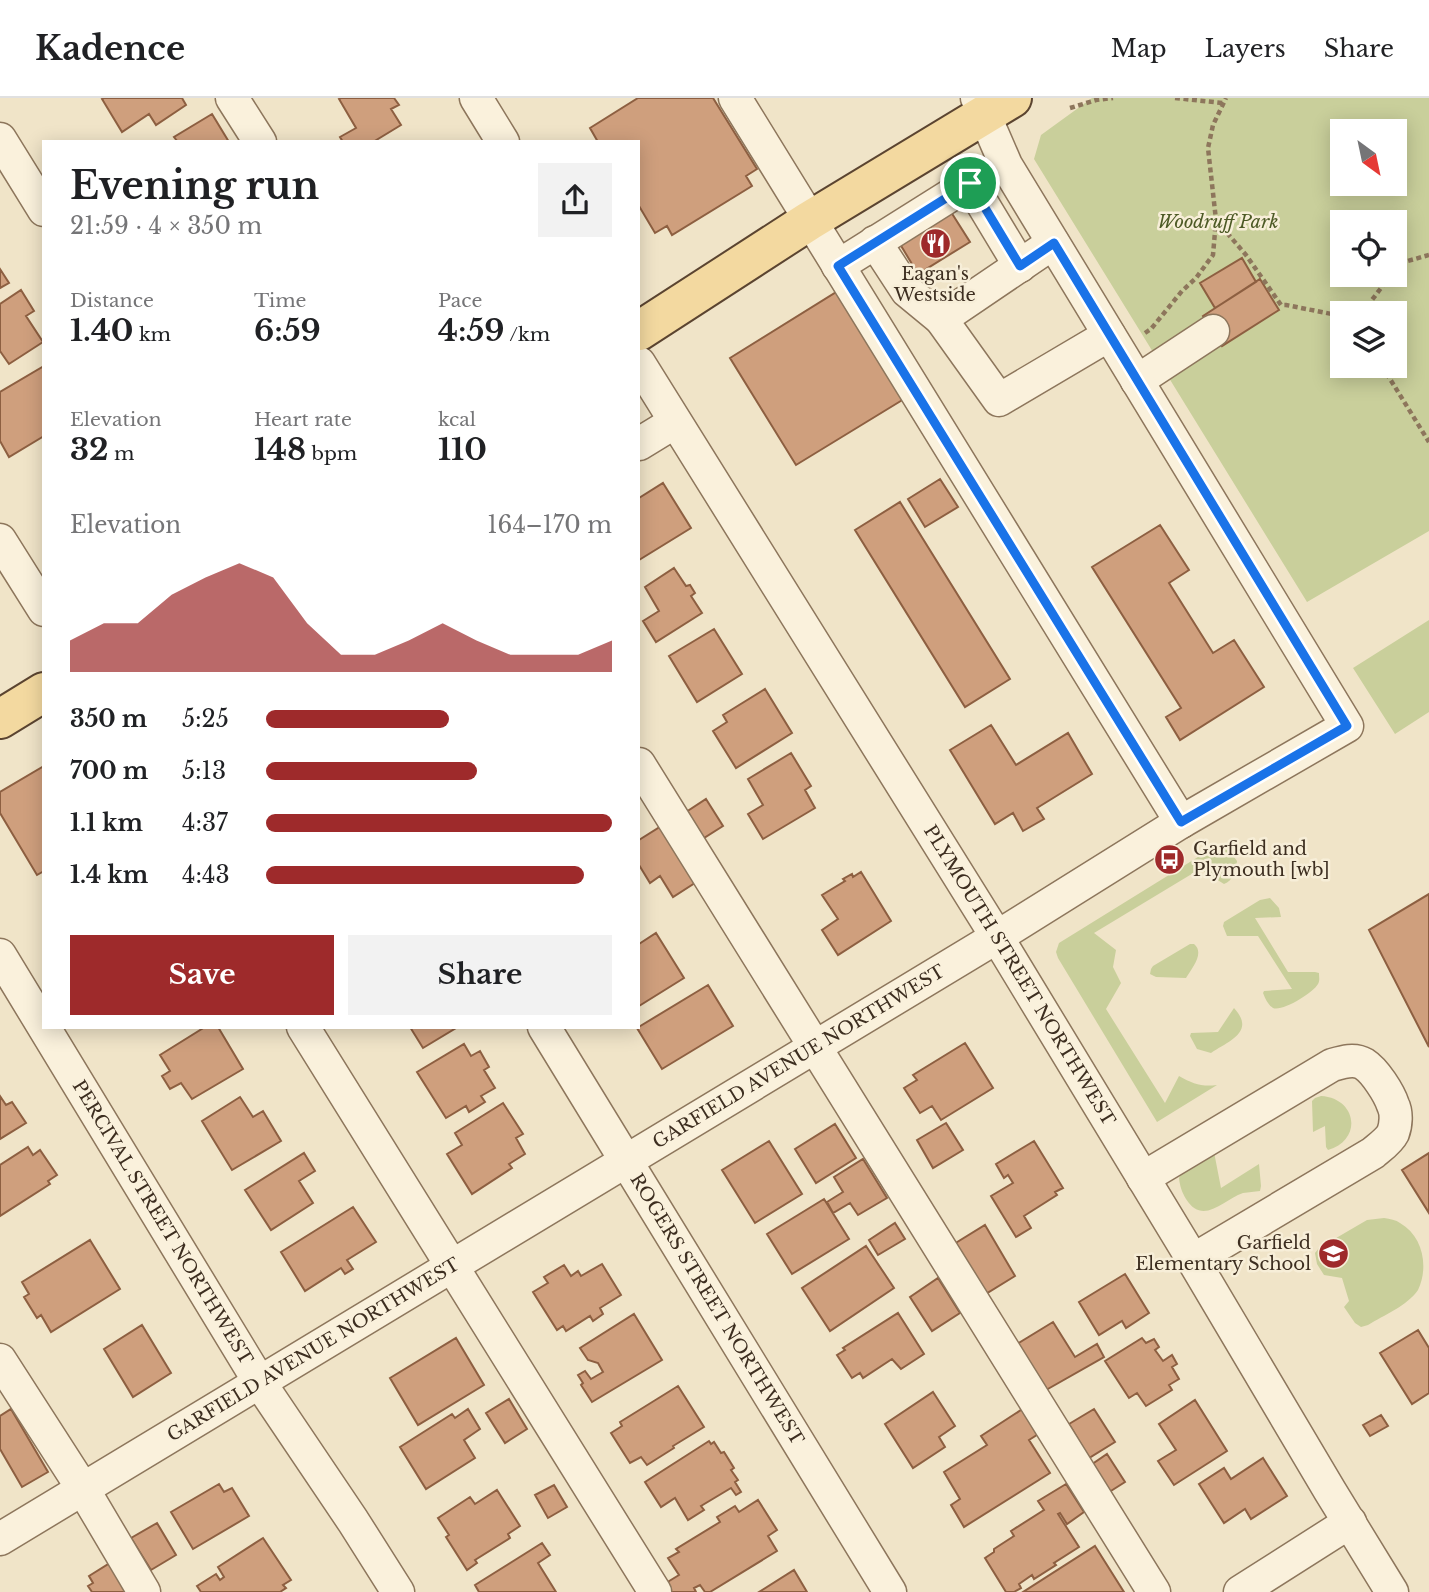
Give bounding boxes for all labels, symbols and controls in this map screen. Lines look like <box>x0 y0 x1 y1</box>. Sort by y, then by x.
text: Kadence <box>35 28 185 69</box>
text: Map <box>1111 34 1167 63</box>
text: Layers <box>1205 34 1286 63</box>
text: Share <box>1324 34 1394 63</box>
north arrow <box>1330 119 1407 196</box>
map controls <box>1330 119 1407 378</box>
pin <box>940 153 1000 213</box>
text: Evening run <box>70 162 319 209</box>
button: share <box>538 163 612 237</box>
icon: arrive <box>951 164 989 202</box>
button: locate <box>1330 210 1407 287</box>
park label: Woodruff Park <box>1158 211 1278 233</box>
text: 21:59 · 4 × 350 m <box>70 212 262 240</box>
restaurant icon: Eagan's Westside <box>918 226 952 260</box>
place label: Eagan's Westside <box>893 263 976 306</box>
text: Distance <box>70 289 154 312</box>
text: Time <box>254 289 306 312</box>
text: Pace <box>438 289 482 312</box>
button: layers <box>1330 301 1407 378</box>
text: 1.40 <box>70 312 133 349</box>
text: 6:59 <box>254 312 321 349</box>
text: 4:59 <box>438 312 505 349</box>
text: km <box>133 323 171 346</box>
text: /km <box>505 323 550 346</box>
text: Elevation <box>70 408 162 431</box>
text: Heart rate <box>254 408 352 431</box>
text: kcal <box>438 408 476 431</box>
text: 32 <box>70 431 109 468</box>
text: 148 <box>254 431 306 468</box>
text: 110 <box>438 431 487 468</box>
text: m <box>109 442 134 465</box>
text: bpm <box>306 442 357 465</box>
text: Elevation <box>70 511 181 539</box>
text: 164–170 m <box>487 511 612 539</box>
text: 350 m <box>70 705 147 733</box>
text: 5:25 <box>182 705 229 733</box>
text: 700 m <box>70 757 148 785</box>
text: 5:13 <box>182 757 226 785</box>
text: 1.1 km <box>70 809 143 837</box>
text: 4:37 <box>182 809 228 837</box>
street label: PLYMOUTH STREET NORTHWEST <box>919 821 1120 1130</box>
place label: Garfield and Plymouth [wb] <box>1193 838 1330 881</box>
bus stop icon: Garfield and Plymouth [wb] <box>1153 842 1187 876</box>
text: 1.4 km <box>70 861 148 889</box>
text: 4:43 <box>182 861 230 889</box>
button: Save <box>70 935 334 1015</box>
button: Share <box>348 935 612 1015</box>
street label: GARFIELD AVENUE NORTHWEST <box>649 960 949 1153</box>
street label: PERCIVAL STREET NORTHWEST <box>68 1076 258 1369</box>
street label: ROGERS STREET NORTHWEST <box>626 1170 808 1449</box>
place label: Garfield Elementary School <box>1135 1232 1311 1275</box>
school or university icon: Garfield Elementary School <box>1317 1236 1351 1270</box>
street label: GARFIELD AVENUE NORTHWEST <box>163 1253 464 1446</box>

